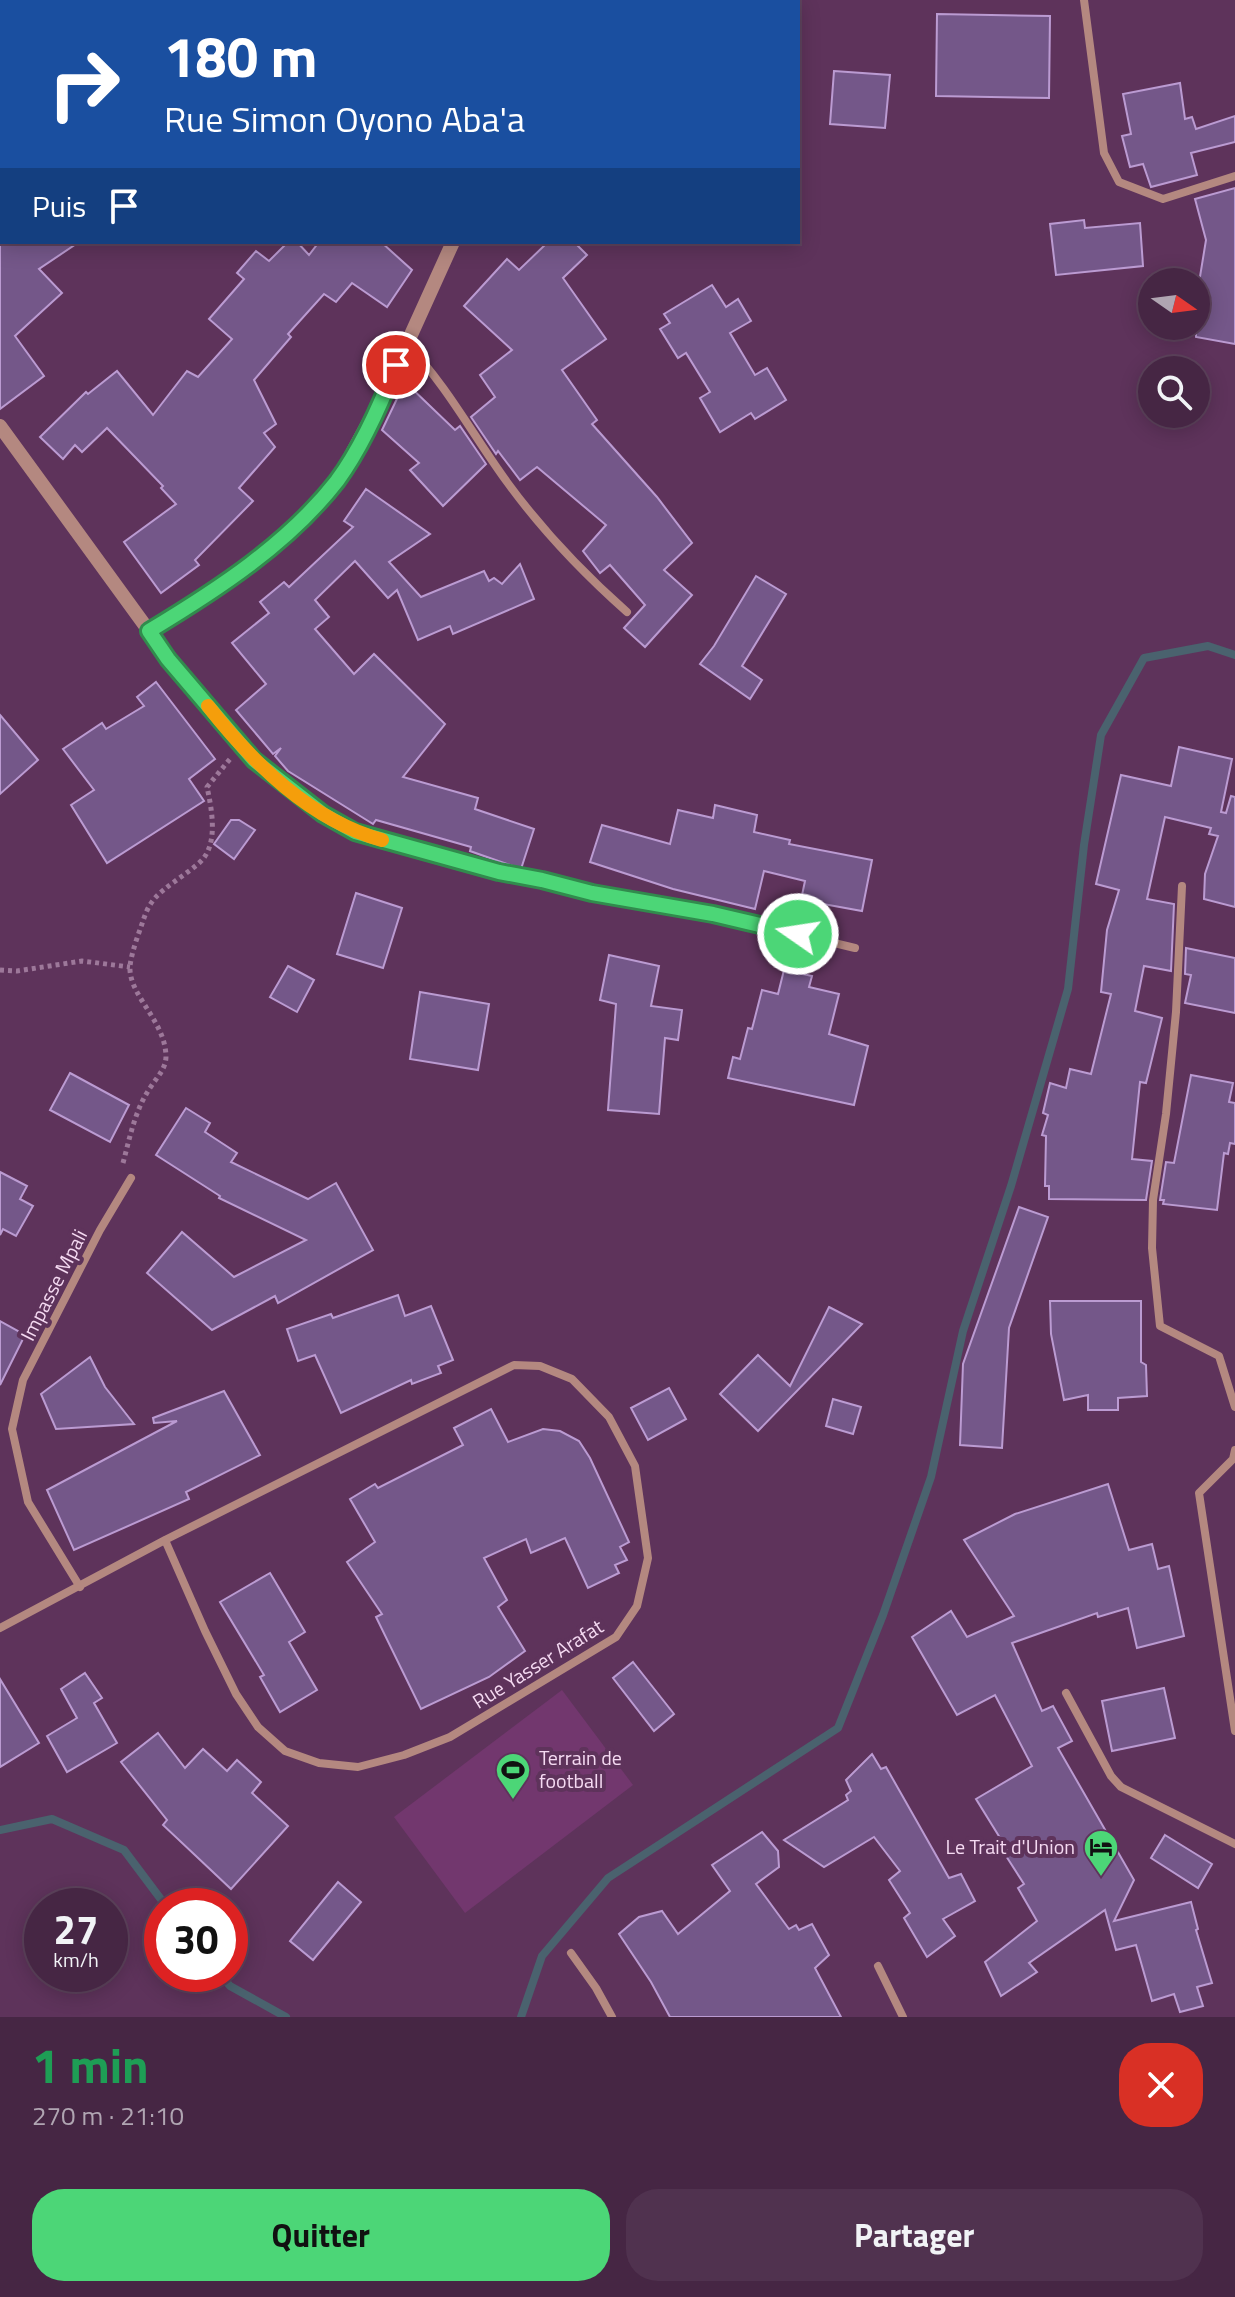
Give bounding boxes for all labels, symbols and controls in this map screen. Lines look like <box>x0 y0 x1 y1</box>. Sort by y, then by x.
text: 180 m <box>164 14 317 99</box>
icon: right <box>32 32 136 136</box>
text: Rue Simon Oyono Aba'a <box>164 91 525 146</box>
text: Puis <box>32 183 86 229</box>
icon: arrive <box>102 184 146 228</box>
north arrow <box>1138 268 1210 340</box>
map controls <box>1138 268 1210 428</box>
pin <box>362 331 430 399</box>
icon: arrive <box>374 343 418 387</box>
button: search <box>1138 356 1210 428</box>
position arrow <box>756 892 840 976</box>
street label: Impasse Mpali <box>12 1224 95 1346</box>
street label: Rue Yasser Arafat <box>466 1611 609 1716</box>
place label: Terrain de football <box>539 1742 622 1796</box>
sports icon: Terrain de football <box>494 1751 532 1801</box>
hotel icon: Le Trait d'Union <box>1082 1828 1120 1878</box>
place label: Le Trait d'Union <box>945 1831 1075 1862</box>
speed limit sign: 30 <box>144 1888 248 1992</box>
text: 27 <box>54 1899 98 1960</box>
text: km/h <box>53 1944 99 1975</box>
text: 1 min <box>32 2029 149 2102</box>
button: close <box>1119 2043 1203 2127</box>
text: 270 m · 21:10 <box>32 2096 184 2135</box>
button: Quitter <box>32 2189 610 2281</box>
button: Partager <box>626 2189 1203 2281</box>

